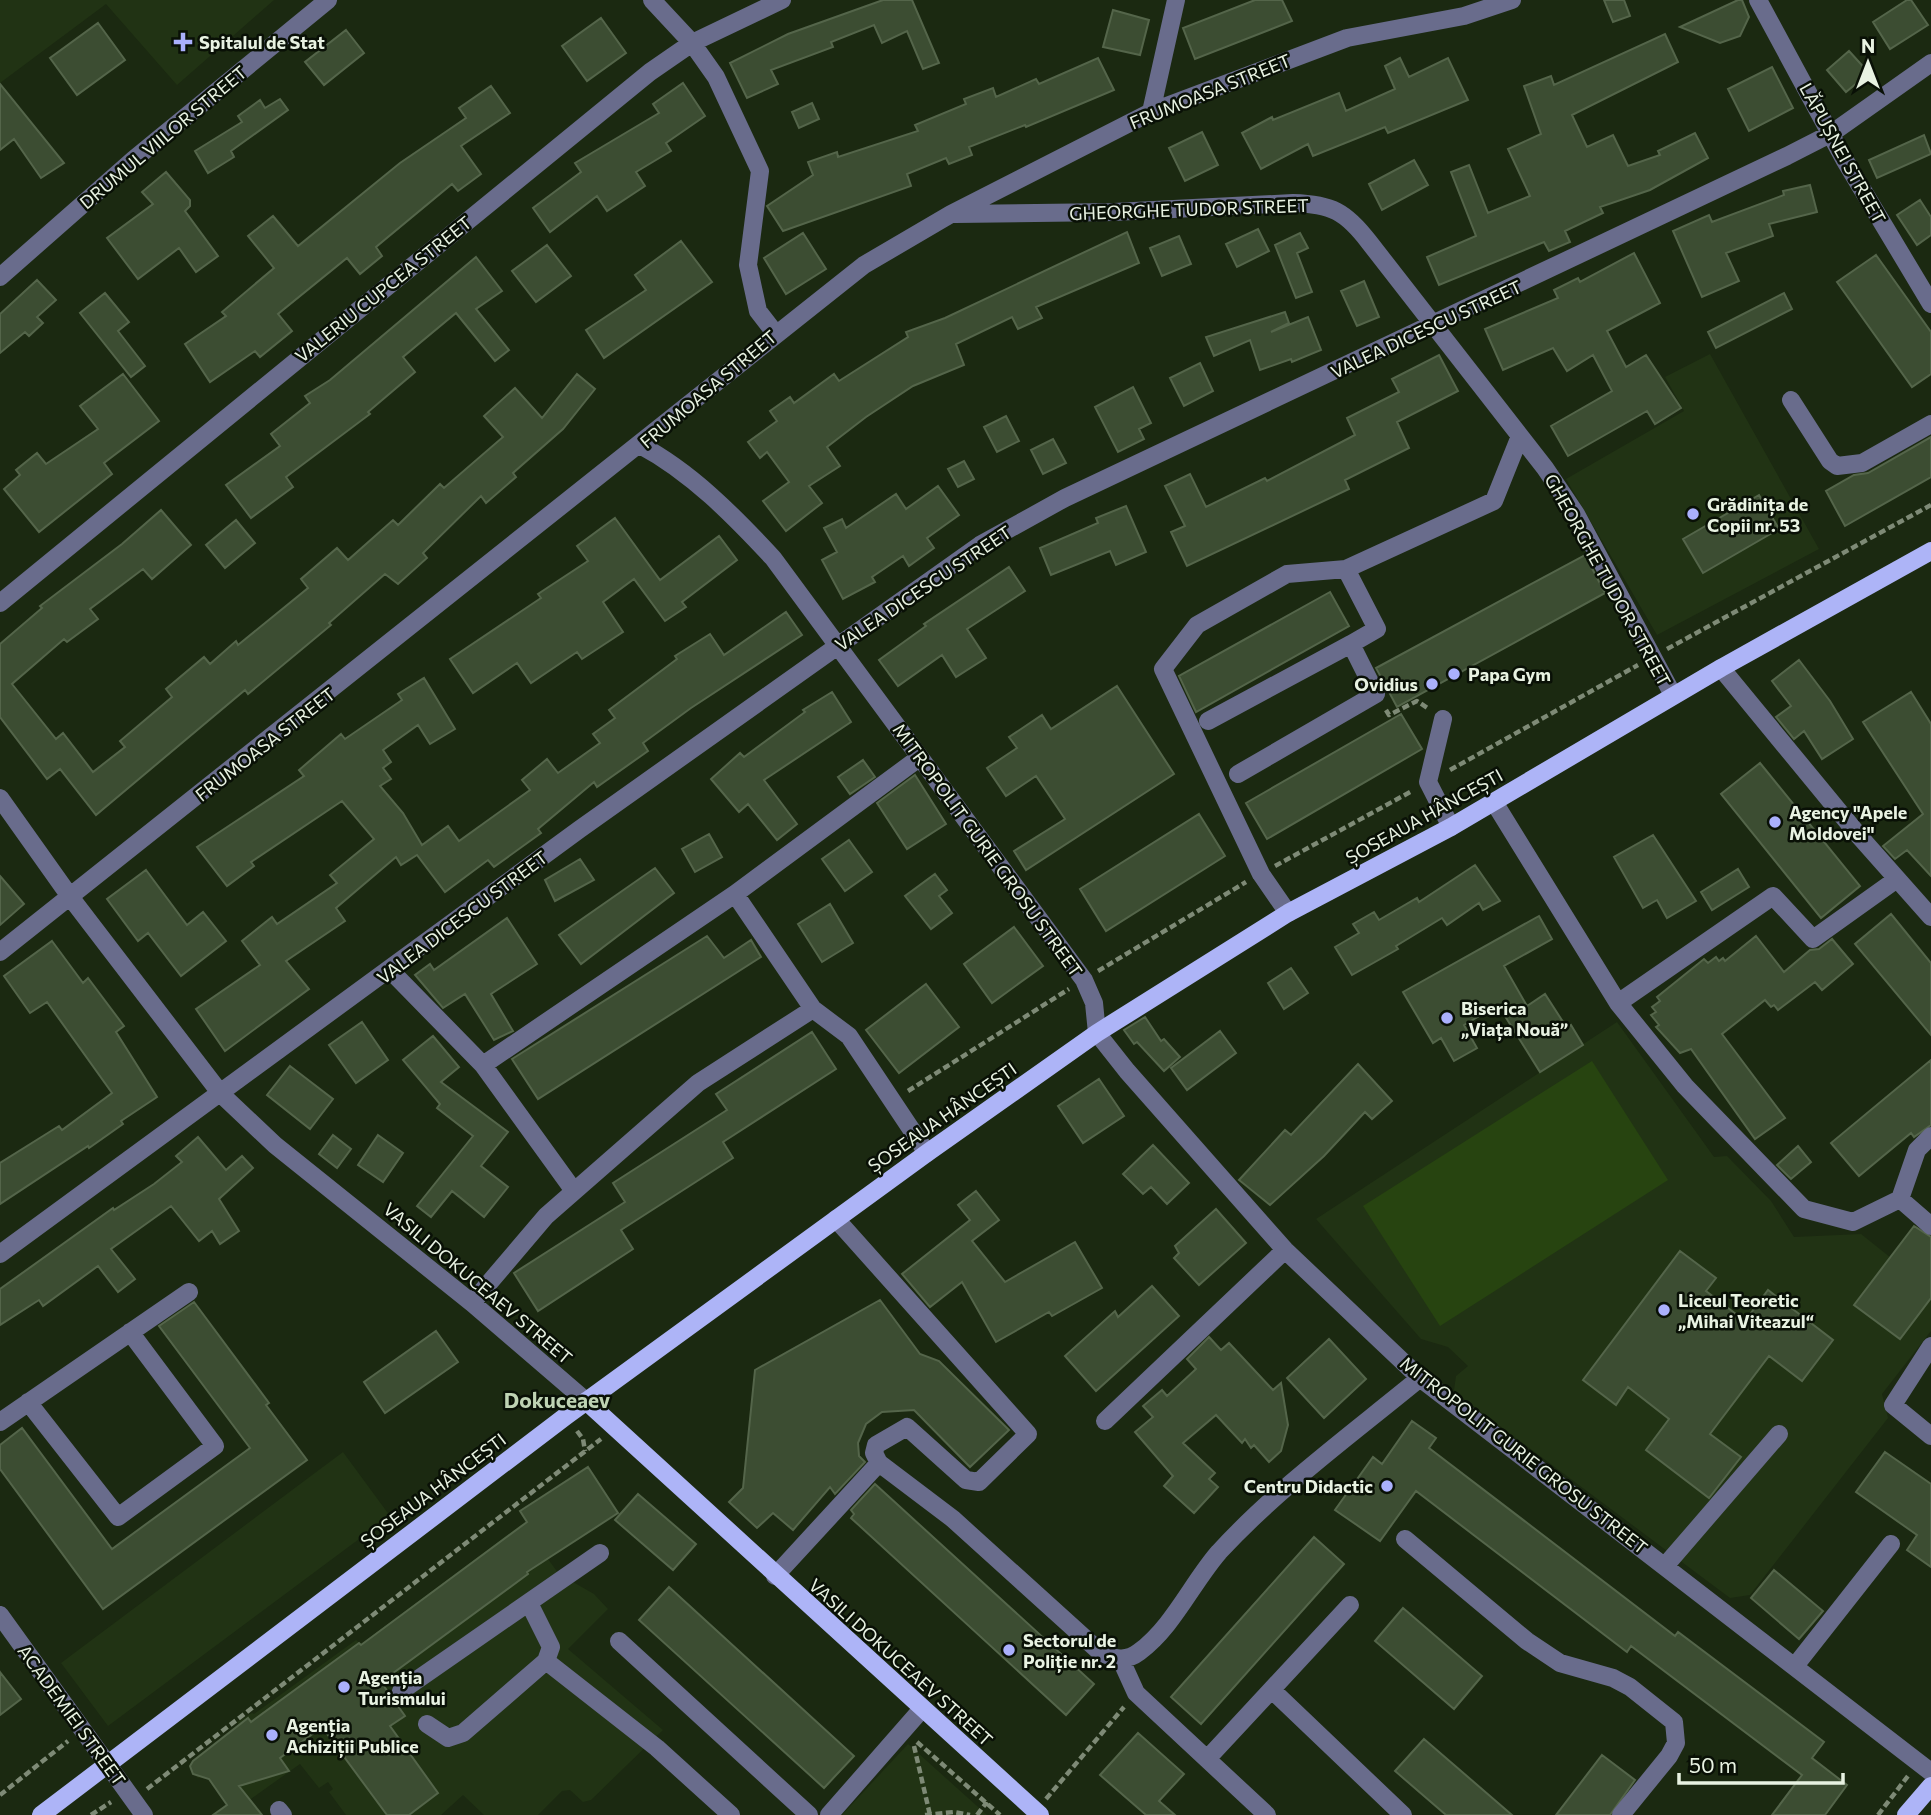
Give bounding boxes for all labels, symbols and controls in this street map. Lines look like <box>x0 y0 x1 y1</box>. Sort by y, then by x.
north arrow <box>1833 28 1903 98</box>
place label: Spitalul de Stat <box>199 31 325 53</box>
marker: Spitalul de Stat <box>173 32 193 52</box>
text: N <box>1861 34 1875 57</box>
street label: FRUMOASA STREET <box>1126 49 1294 133</box>
street label: DRUMUL VIILOR STREET <box>75 61 251 213</box>
street label: LĂPUȘNEI STREET <box>1794 79 1891 228</box>
street label: GHEORGHE TUDOR STREET <box>1069 194 1309 224</box>
street label: VALERIU CUPCEA STREET <box>290 211 476 367</box>
street label: VALEA DICESCU STREET <box>1327 275 1525 383</box>
street label: FRUMOASA STREET <box>635 325 781 453</box>
street label: GHEORGHE TUDOR STREET <box>1540 470 1676 690</box>
place label: Grădinița de Copii nr. 53 <box>1707 493 1808 536</box>
marker: Grădinița de Copii nr. 53 <box>1685 506 1701 522</box>
street label: VALEA DICESCU STREET <box>831 521 1015 655</box>
place label: Papa Gym <box>1468 663 1551 685</box>
marker: Papa Gym <box>1446 666 1462 682</box>
place label: Ovidius <box>1354 673 1418 695</box>
marker: Ovidius <box>1424 676 1440 692</box>
street label: FRUMOASA STREET <box>191 682 339 806</box>
street label: MITROPOLIT GURIE GROSU STREET <box>889 719 1087 981</box>
street label: ȘOSEAUA HÂNCEȘTI <box>1342 764 1507 869</box>
place label: Agency "Apele Moldovei" <box>1789 801 1907 844</box>
marker: Agency "Apele Moldovei" <box>1767 814 1783 830</box>
street label: VALEA DICESCU STREET <box>372 846 552 988</box>
place label: Biserica „Viața Nouă” <box>1461 997 1568 1041</box>
marker: Biserica „Viața Nouă” <box>1439 1010 1455 1026</box>
street label: ȘOSEAUA HÂNCEȘTI <box>864 1057 1021 1177</box>
street label: VASILI DOKUCEAEV STREET <box>379 1198 577 1368</box>
place label: Liceul Teoretic „Mihai Viteazul“ <box>1678 1289 1814 1332</box>
marker: Liceul Teoretic „Mihai Viteazul“ <box>1656 1302 1672 1318</box>
street label: MITROPOLIT GURIE GROSU STREET <box>1396 1352 1652 1558</box>
district label: Dokuceaev <box>504 1387 611 1412</box>
street label: ȘOSEAUA HÂNCEȘTI <box>356 1428 511 1553</box>
place label: Centru Didactic <box>1244 1475 1373 1497</box>
marker: Centru Didactic <box>1379 1478 1395 1494</box>
street label: VASILI DOKUCEAEV STREET <box>805 1574 997 1750</box>
place label: Sectorul de Poliție nr. 2 <box>1023 1629 1116 1673</box>
street label: ACADEMIEI STREET <box>13 1640 131 1790</box>
marker: Sectorul de Poliție nr. 2 <box>1001 1642 1017 1658</box>
place label: Agenția Turismului <box>358 1666 446 1709</box>
marker: Agenția Turismului <box>336 1679 352 1695</box>
place label: Agenția Achiziții Publice <box>286 1714 419 1758</box>
marker: Agenția Achiziții Publice <box>264 1727 280 1743</box>
scale bar <box>1679 1742 1843 1786</box>
text: 50 m <box>1689 1752 1737 1777</box>

